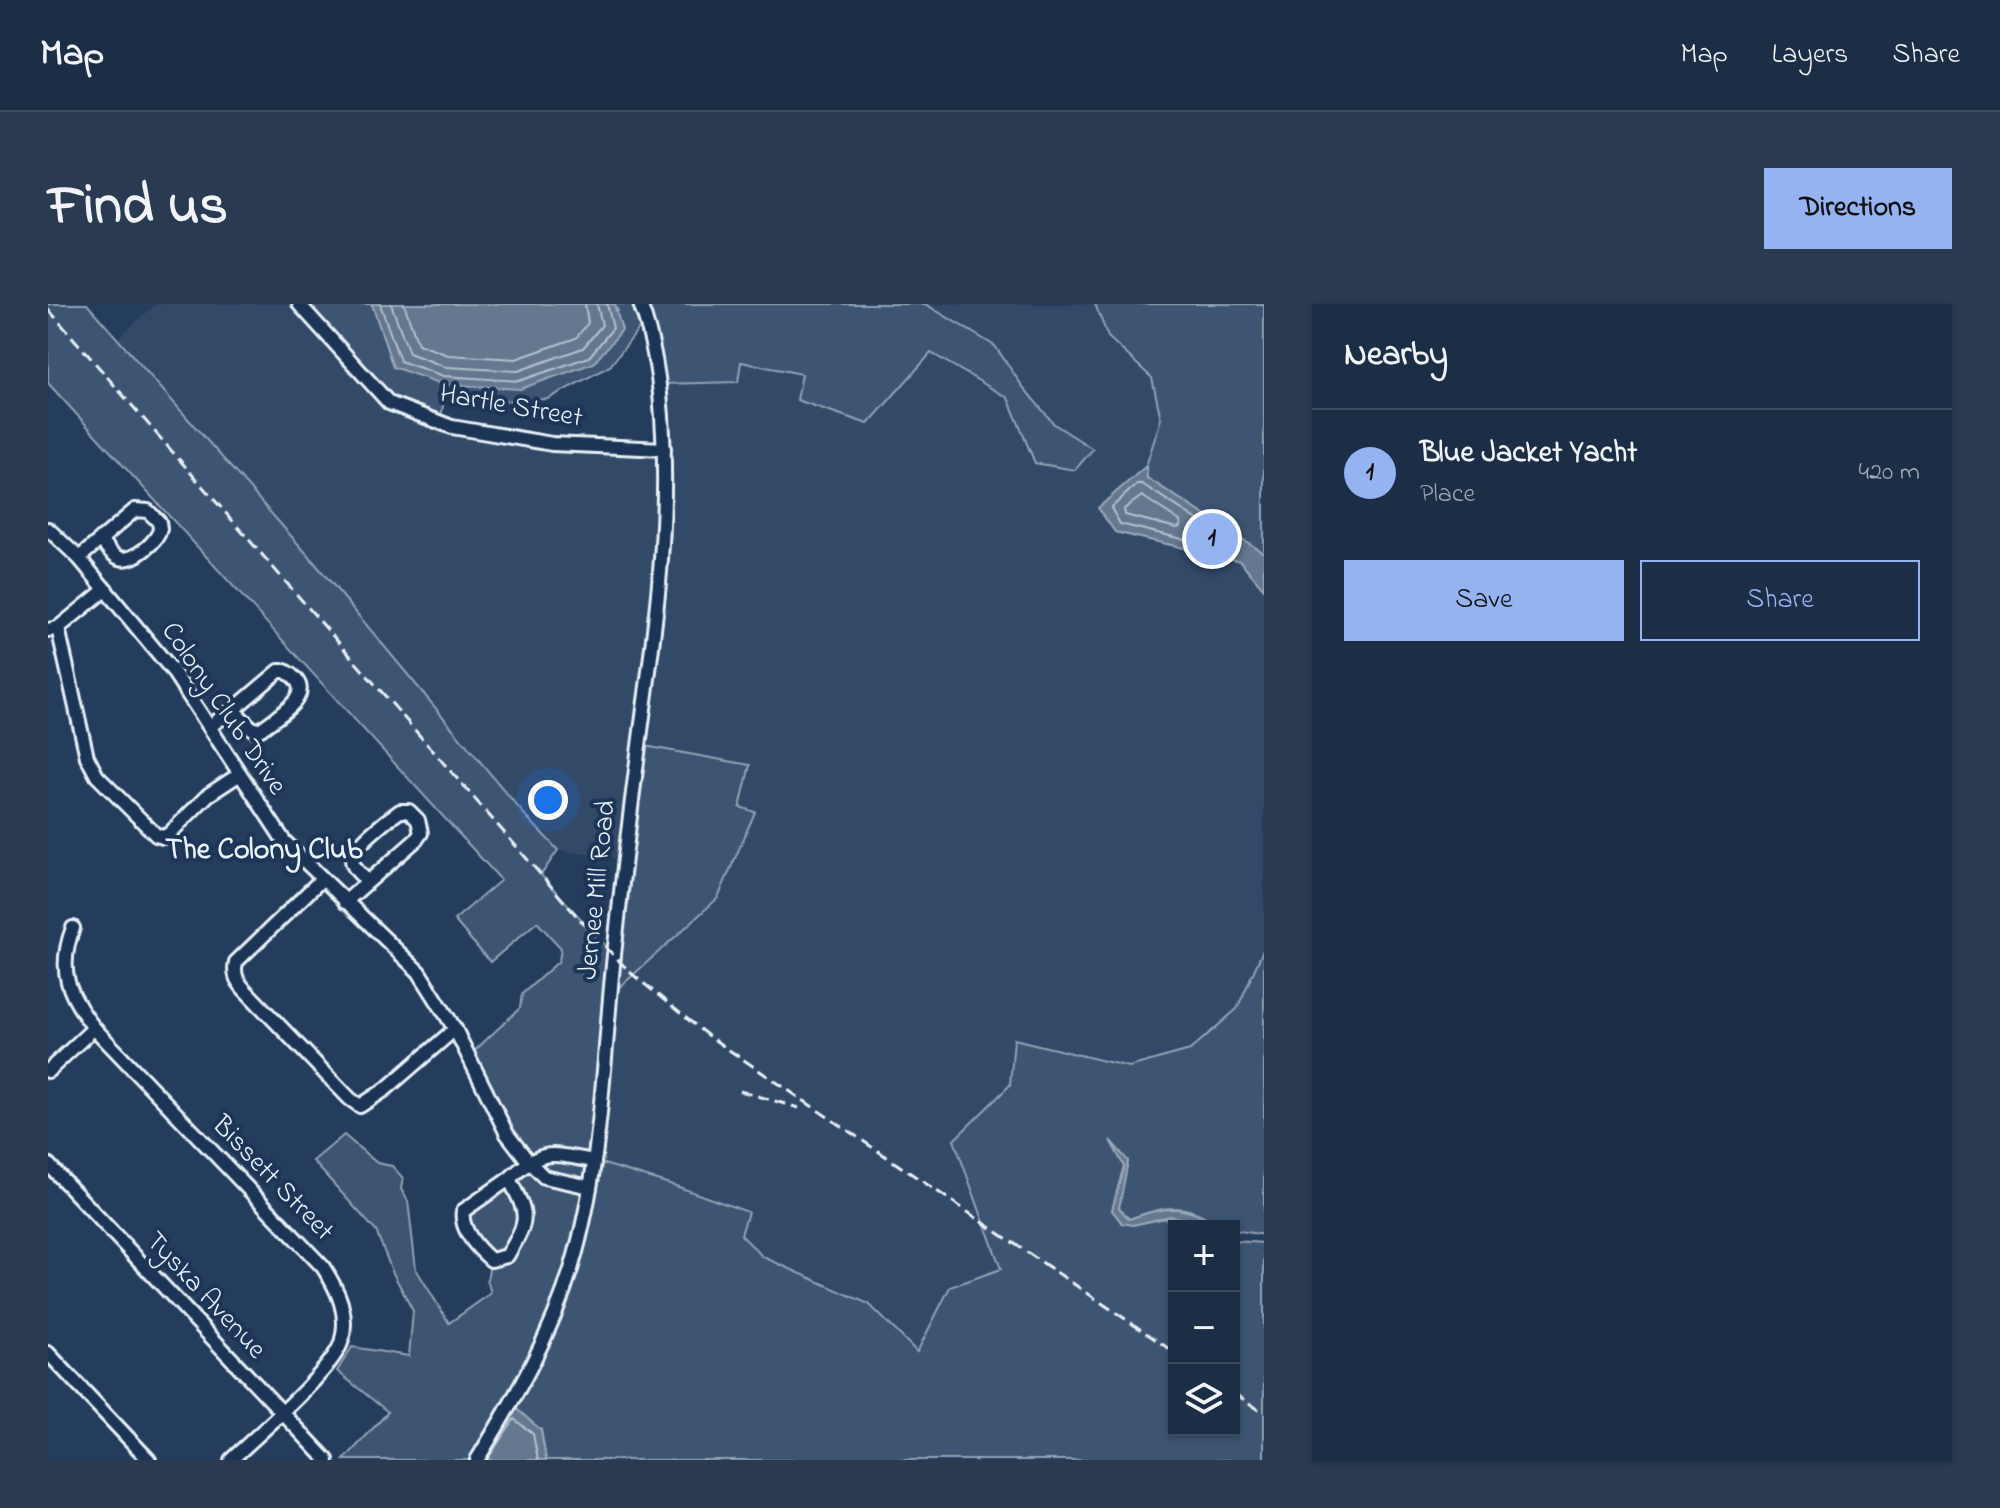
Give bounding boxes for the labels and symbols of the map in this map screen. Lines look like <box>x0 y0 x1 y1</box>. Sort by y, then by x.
street label: Hartle Street <box>436 374 586 440</box>
pin: 1 <box>1186 509 1238 569</box>
street label: Colony Club Drive <box>150 614 296 804</box>
your location <box>528 780 568 820</box>
street label: Jernee Mill Road <box>568 798 628 982</box>
district label: The Colony Club <box>165 829 363 873</box>
street label: Bissett Street <box>201 1106 343 1251</box>
street label: Tyska Avenue <box>135 1223 275 1369</box>

